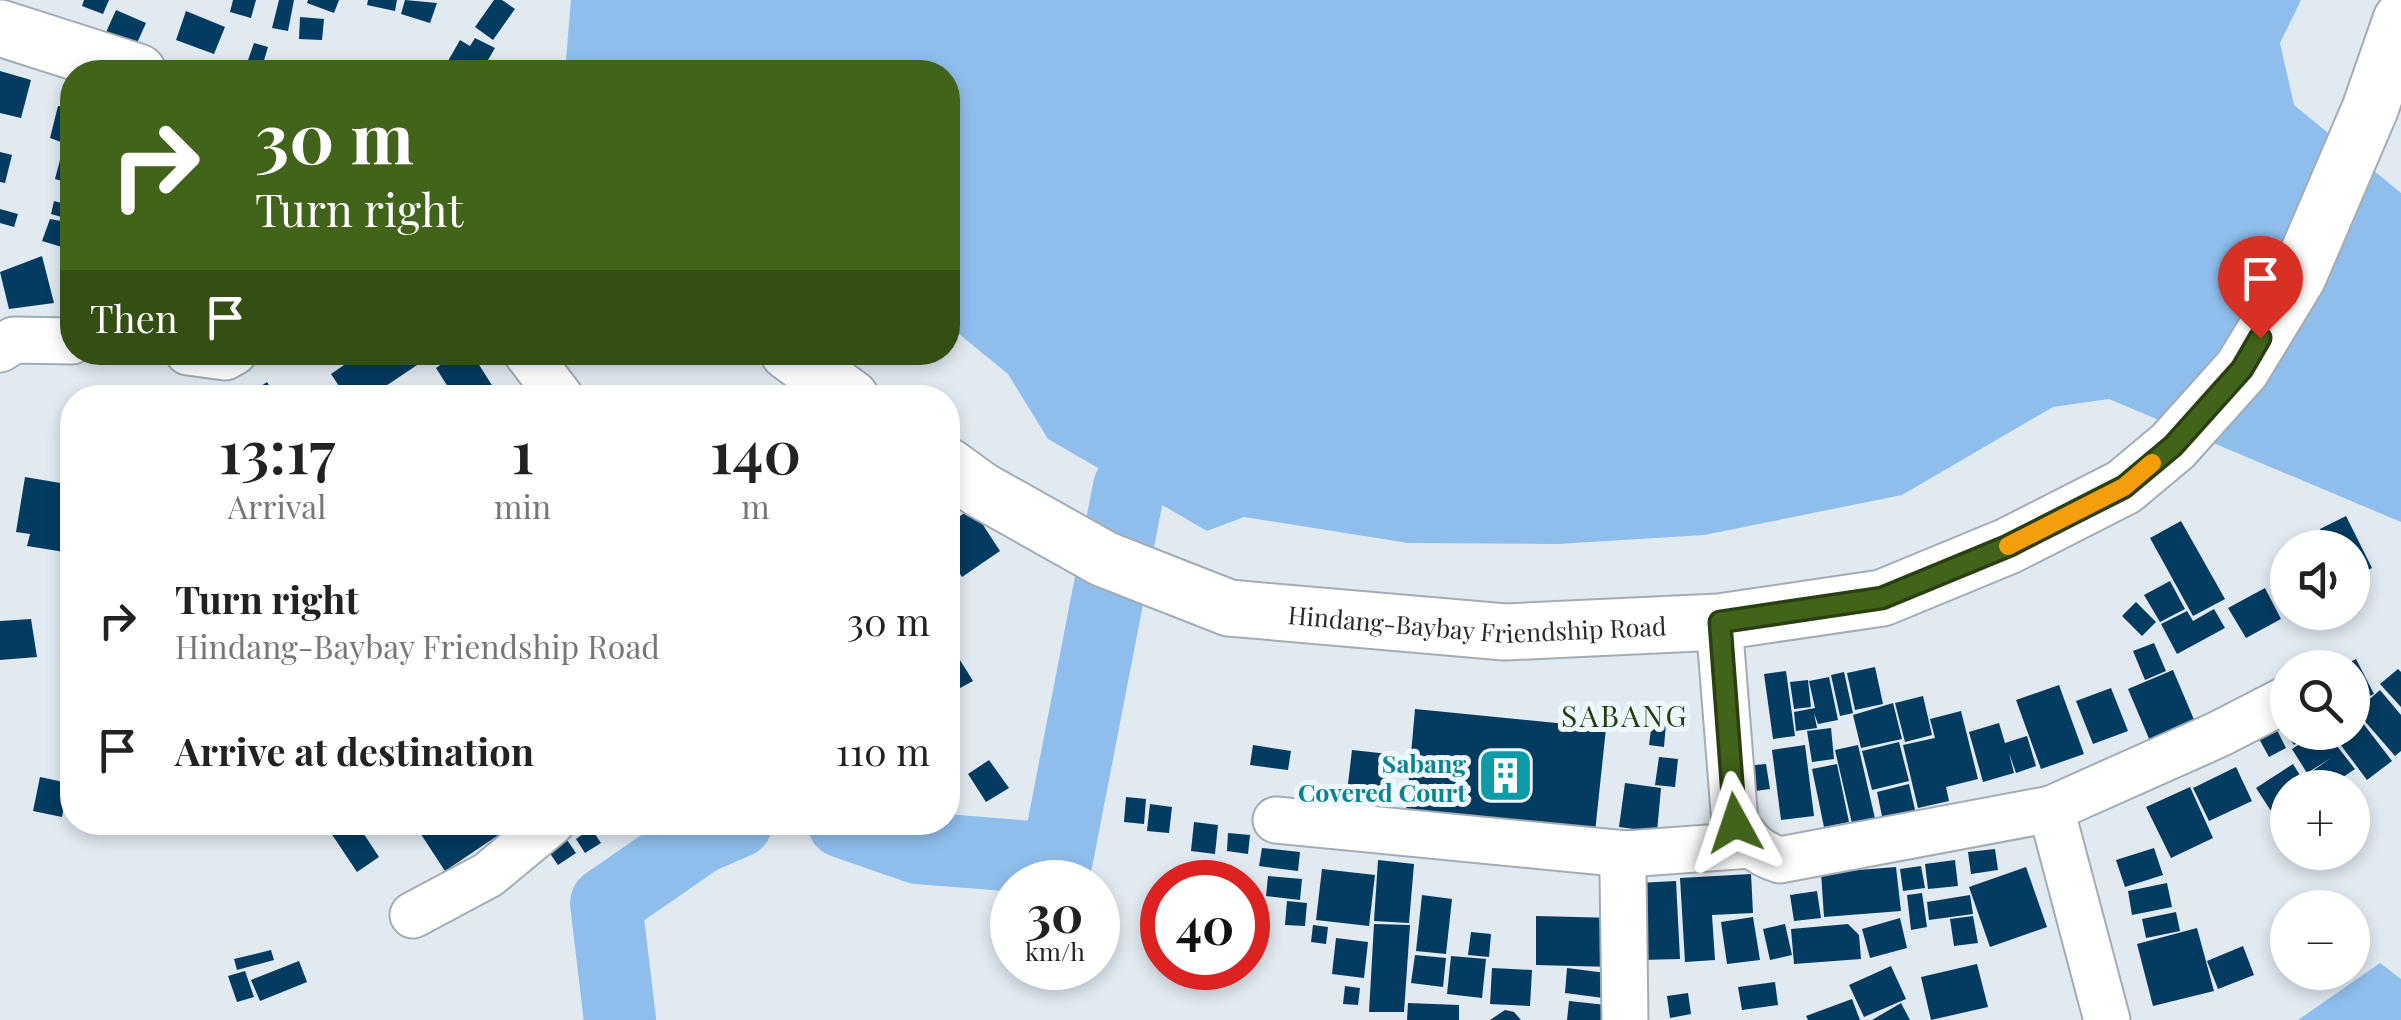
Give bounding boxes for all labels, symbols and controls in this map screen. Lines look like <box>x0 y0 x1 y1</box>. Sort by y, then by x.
text: 30 m <box>255 88 414 182</box>
icon: right <box>90 100 220 230</box>
text: Turn right <box>255 178 463 238</box>
pin <box>2218 236 2303 339</box>
icon: arrive <box>2233 251 2288 306</box>
icon: arrive <box>198 290 253 345</box>
text: Then <box>90 292 178 343</box>
text: 13:17 <box>219 409 335 489</box>
text: 1 <box>511 409 534 489</box>
text: 140 <box>710 409 801 489</box>
text: Arrival <box>228 484 326 527</box>
text: min <box>494 484 551 527</box>
text: m <box>741 484 770 527</box>
map controls <box>2270 530 2370 990</box>
button: sound <box>2270 530 2370 630</box>
text: Turn right <box>175 573 359 624</box>
icon: right <box>90 593 145 648</box>
text: 30 m <box>847 595 930 646</box>
street label: Hindang-Baybay Friendship Road <box>1287 597 1667 649</box>
text: Hindang-Baybay Friendship Road <box>175 624 660 667</box>
button: search <box>2270 650 2370 750</box>
district label: SABANG <box>1561 695 1689 735</box>
icon: arrive <box>90 723 145 778</box>
text: Arrive at destination <box>175 725 534 776</box>
text: 110 m <box>836 725 930 776</box>
place label: Sabang Covered Court <box>1298 746 1466 808</box>
building icon: Sabang Covered Court <box>1475 746 1535 806</box>
button: + <box>2270 770 2370 870</box>
position arrow <box>1683 771 1787 875</box>
speed limit sign: 40 <box>1140 860 1270 990</box>
text: 30 <box>1027 879 1083 946</box>
button: − <box>2270 890 2370 990</box>
text: km/h <box>1025 934 1085 967</box>

